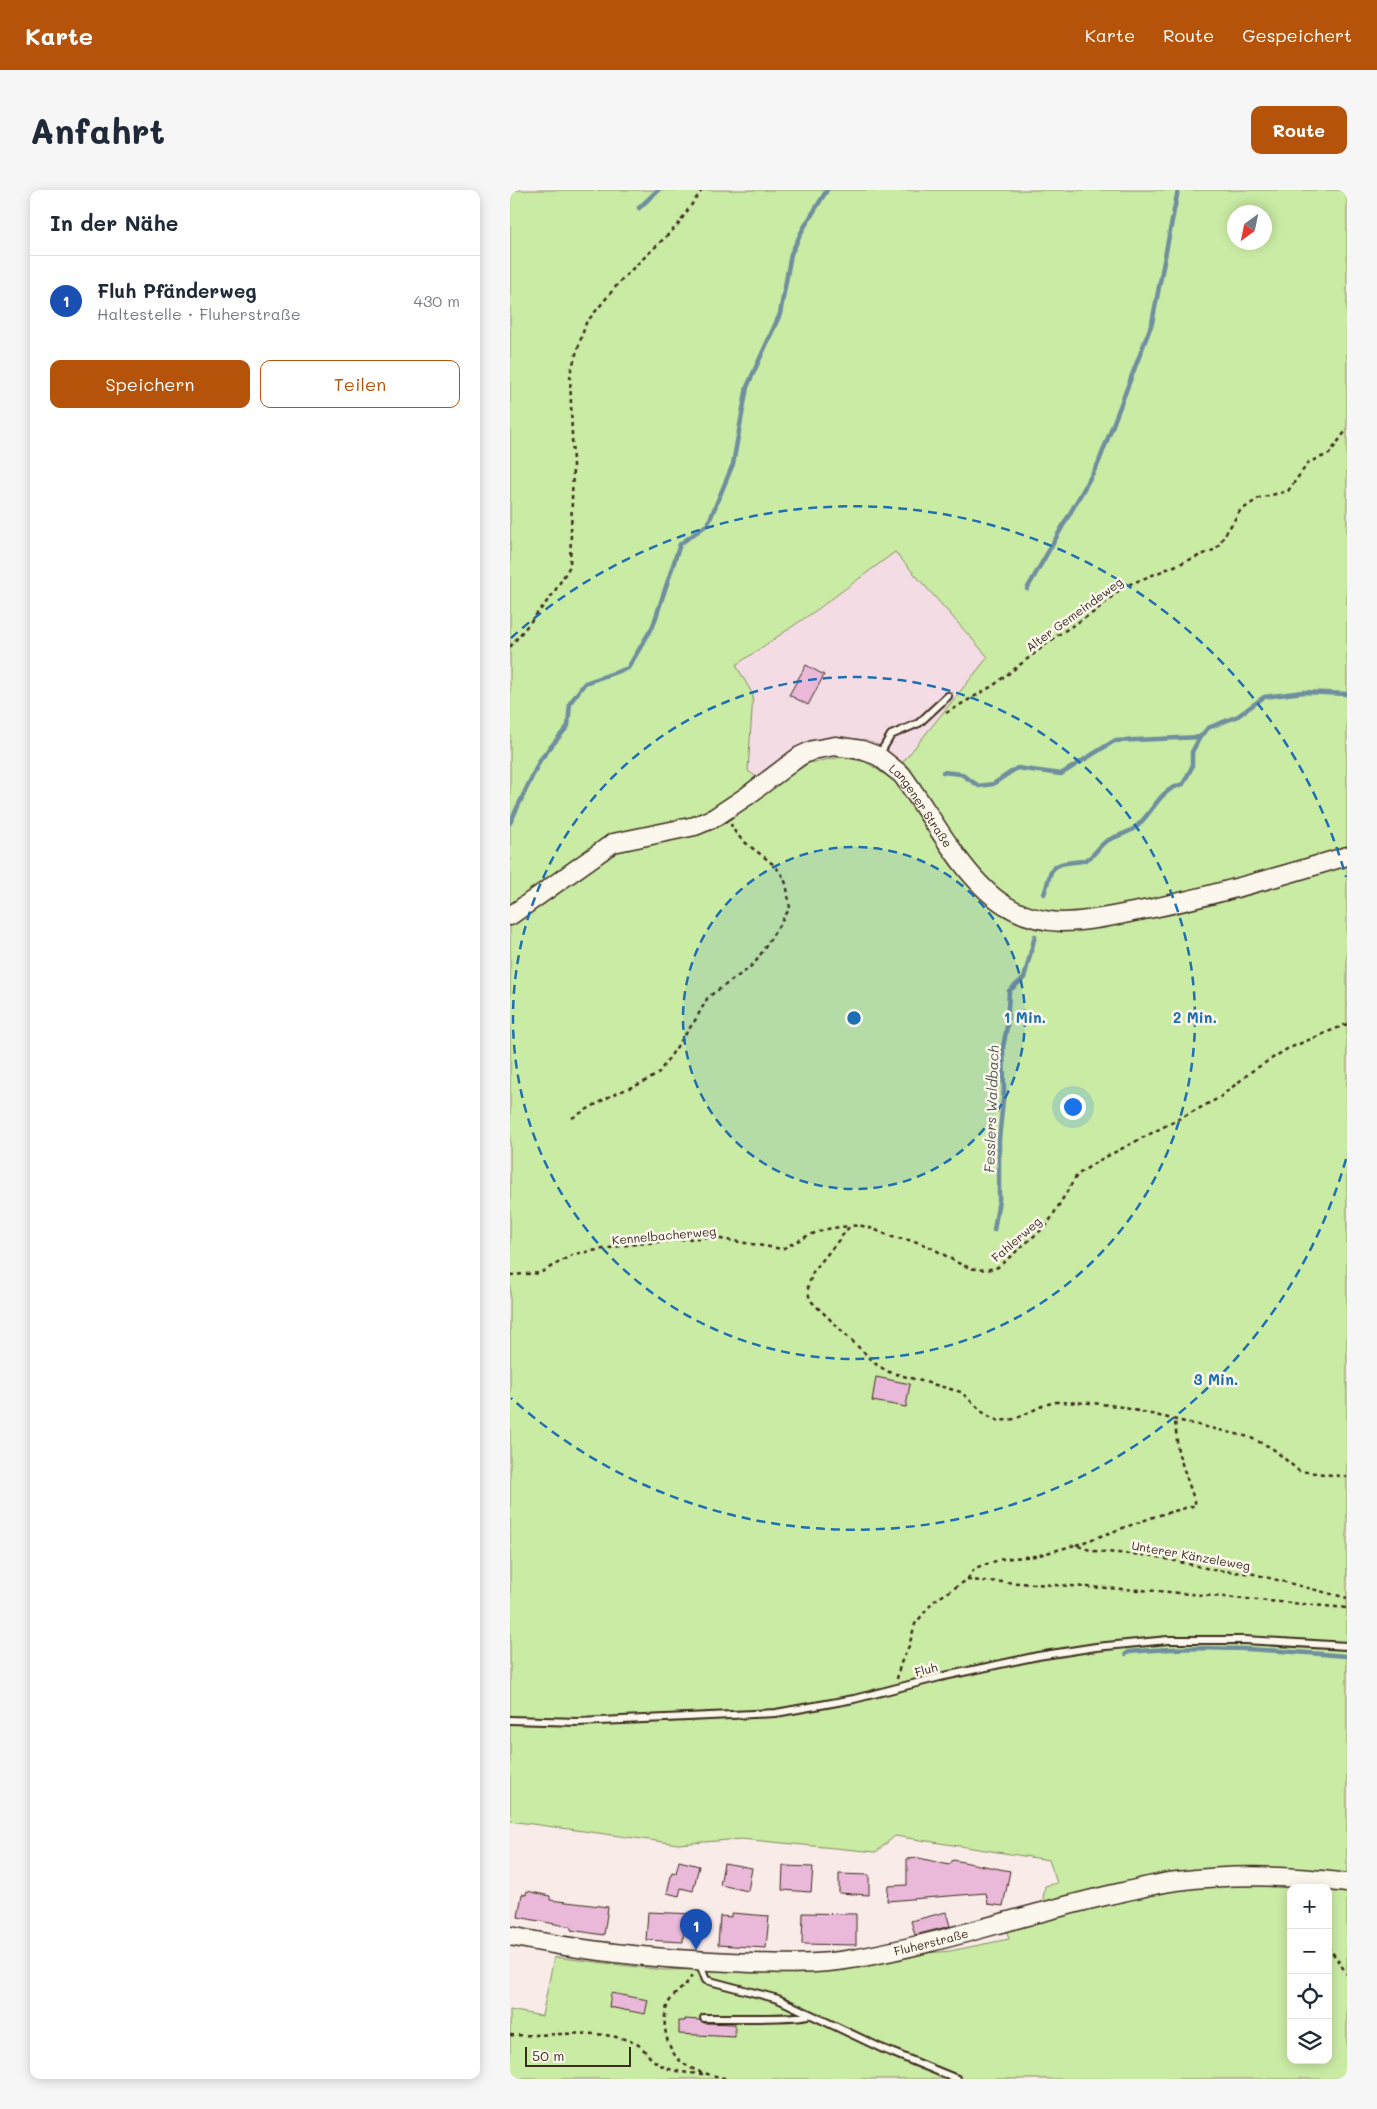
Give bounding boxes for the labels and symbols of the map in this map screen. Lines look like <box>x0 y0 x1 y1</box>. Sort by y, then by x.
north arrow <box>1227 205 1272 250</box>
street label: Alter Gemeindeweg <box>1022 573 1126 655</box>
street label: Langener Straße <box>886 760 956 850</box>
text: 1 Min. <box>1004 1007 1046 1027</box>
text: 2 Min. <box>1173 1007 1217 1027</box>
centre of rings <box>845 1009 863 1027</box>
water label: Fesslers Waldbach <box>979 1045 1003 1173</box>
your location <box>1060 1094 1086 1120</box>
street label: Fahlerweg <box>988 1213 1044 1265</box>
street label: Kennelbacherweg <box>611 1222 717 1248</box>
text: 3 Min. <box>1194 1369 1238 1389</box>
street label: Unterer Känzeleweg <box>1130 1537 1252 1573</box>
street label: Fluh <box>913 1658 939 1680</box>
pin: 1 <box>680 1909 712 1950</box>
street label: Fluherstraße <box>892 1925 970 1959</box>
scale bar <box>525 2044 631 2067</box>

